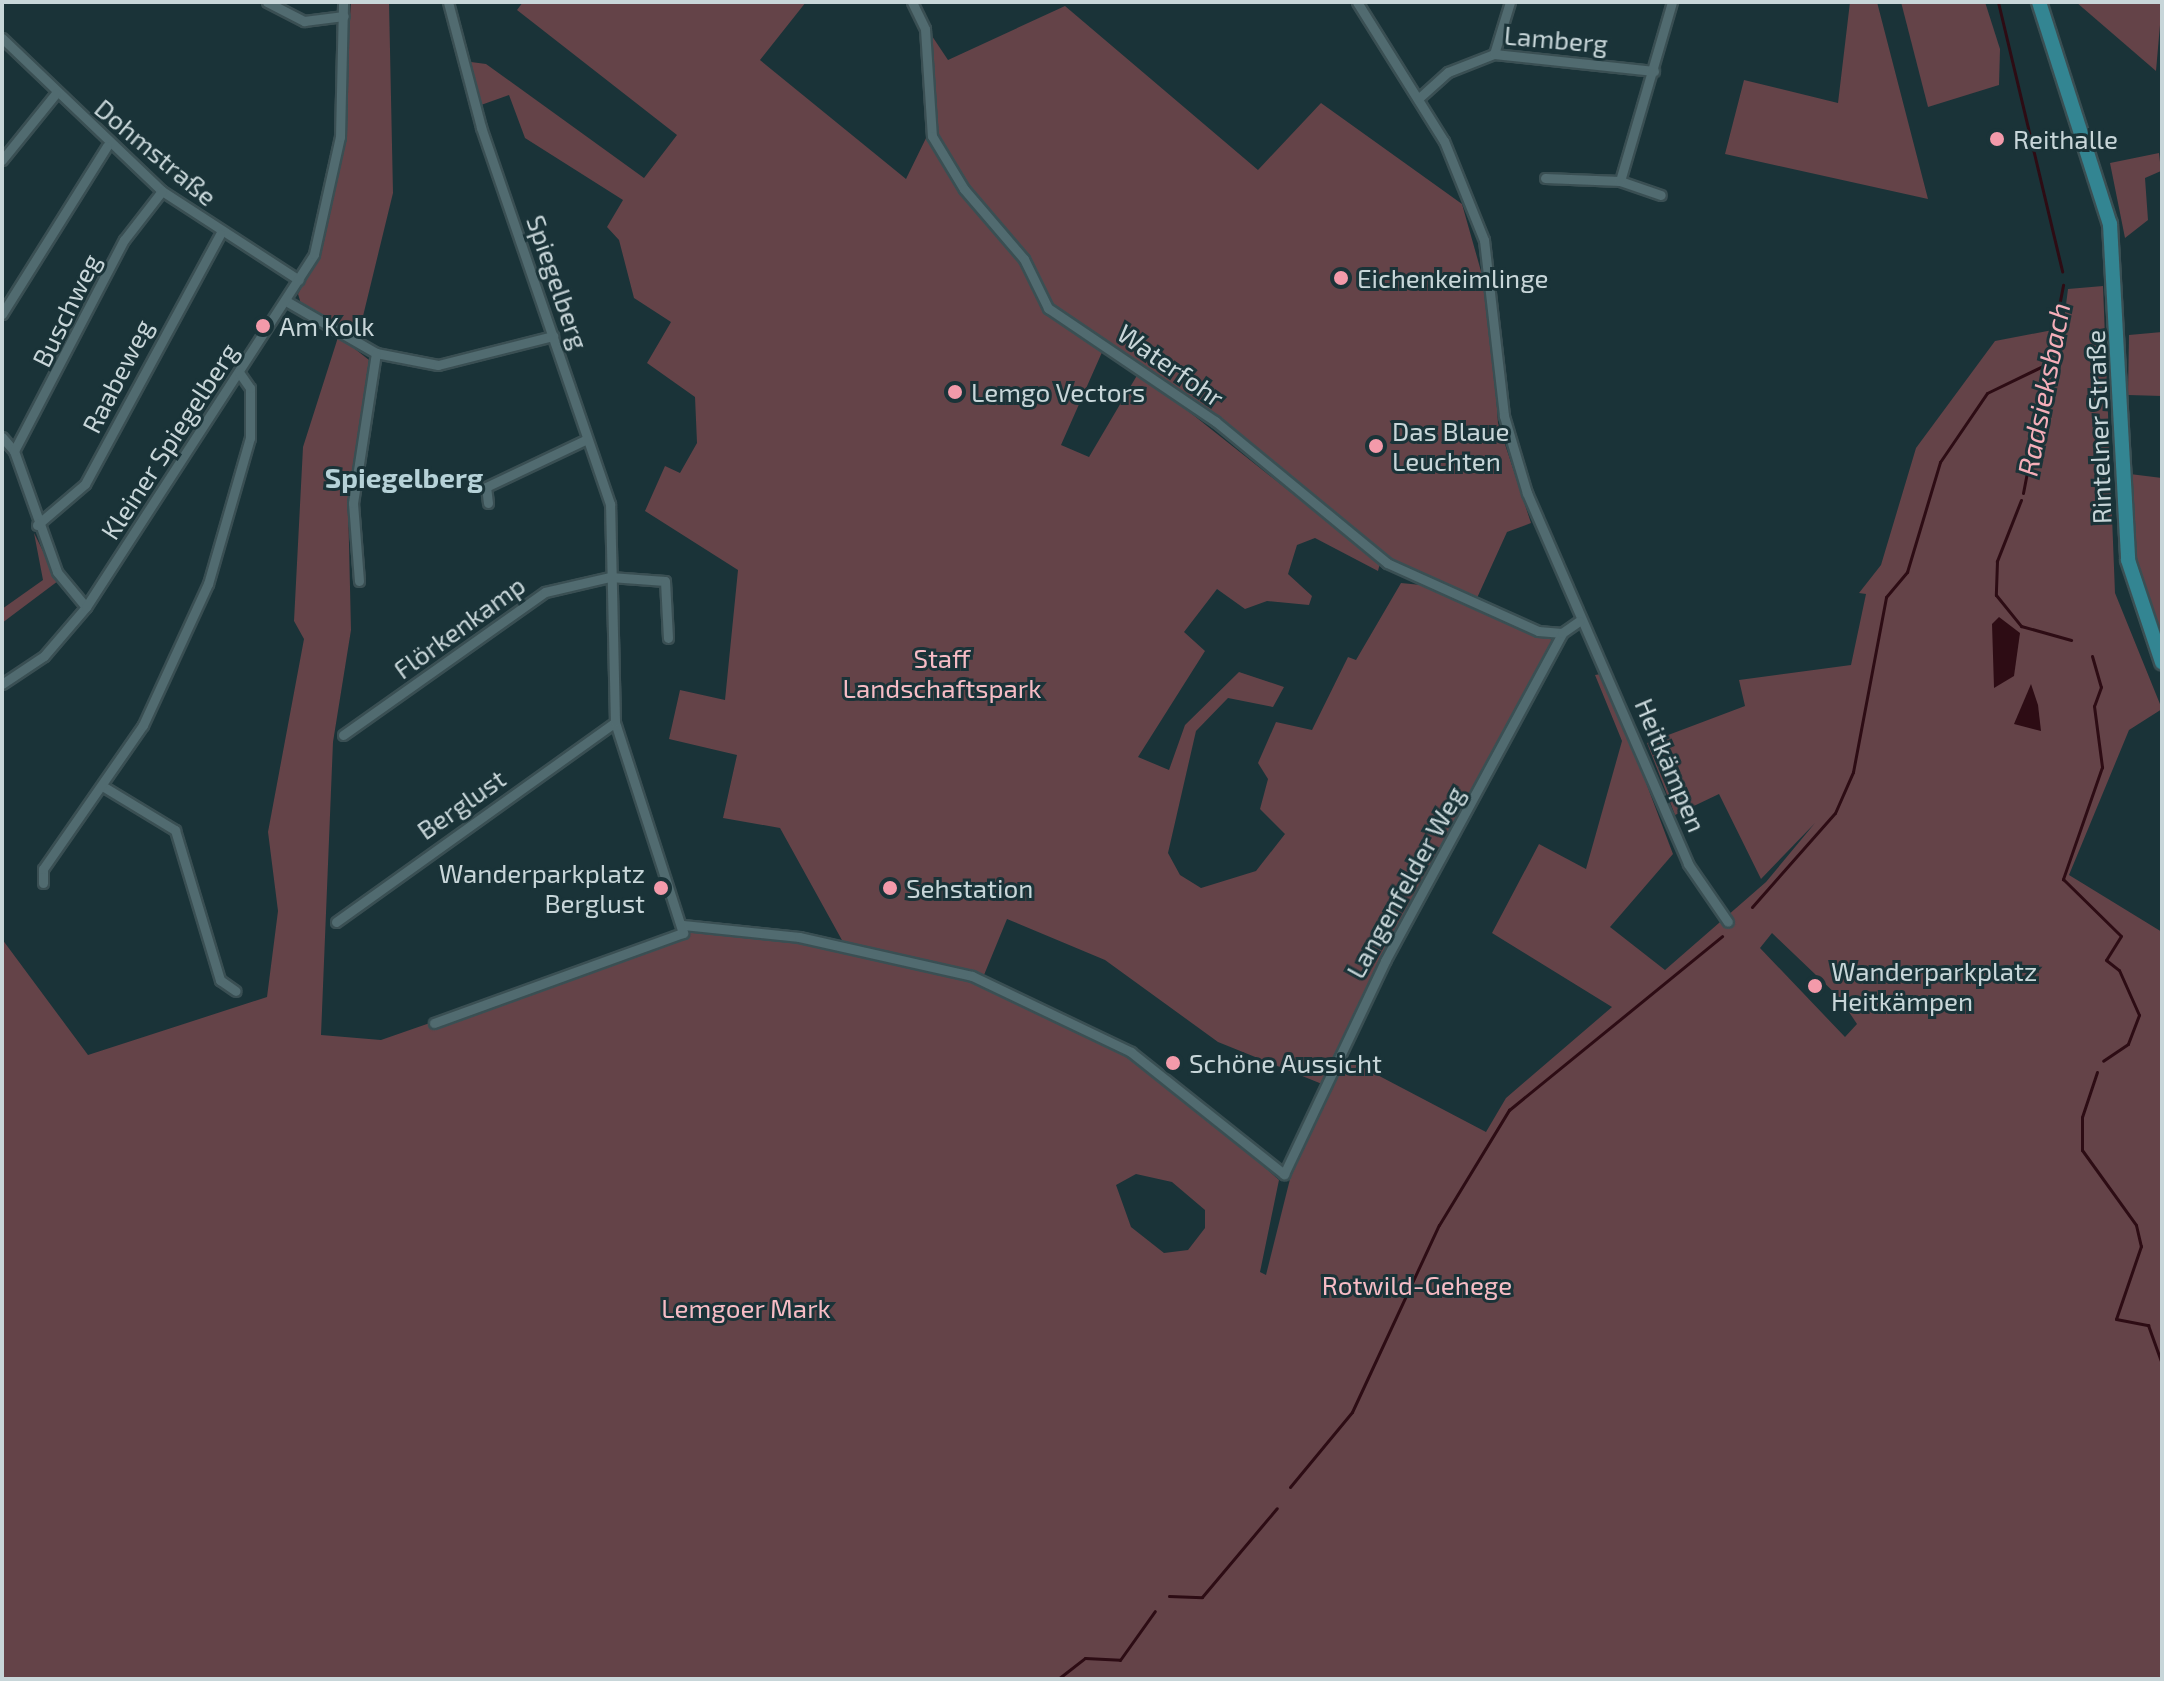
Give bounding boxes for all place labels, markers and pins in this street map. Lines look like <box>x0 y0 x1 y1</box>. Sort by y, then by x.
place label: Reithalle <box>2013 123 2118 155</box>
marker: Reithalle <box>1988 130 2006 148</box>
place label: Eichenkeimlinge <box>1357 262 1549 294</box>
marker: Eichenkeimlinge <box>1332 269 1350 287</box>
place label: Am Kolk <box>279 310 374 342</box>
marker: Am Kolk <box>254 317 272 335</box>
place label: Lemgo Vectors <box>971 376 1146 408</box>
marker: Lemgo Vectors <box>946 383 964 401</box>
place label: Das Blaue Leuchten <box>1392 415 1509 476</box>
marker: Das Blaue Leuchten <box>1367 437 1385 455</box>
place label: Wanderparkplatz Berglust <box>439 857 645 918</box>
place label: Sehstation <box>906 872 1033 904</box>
marker: Wanderparkplatz Berglust <box>652 879 670 897</box>
marker: Sehstation <box>881 879 899 897</box>
place label: Wanderparkplatz Heitkämpen <box>1831 955 2037 1016</box>
marker: Wanderparkplatz Heitkämpen <box>1806 977 1824 995</box>
place label: Schöne Aussicht <box>1189 1047 1383 1079</box>
marker: Schöne Aussicht <box>1164 1054 1182 1072</box>

